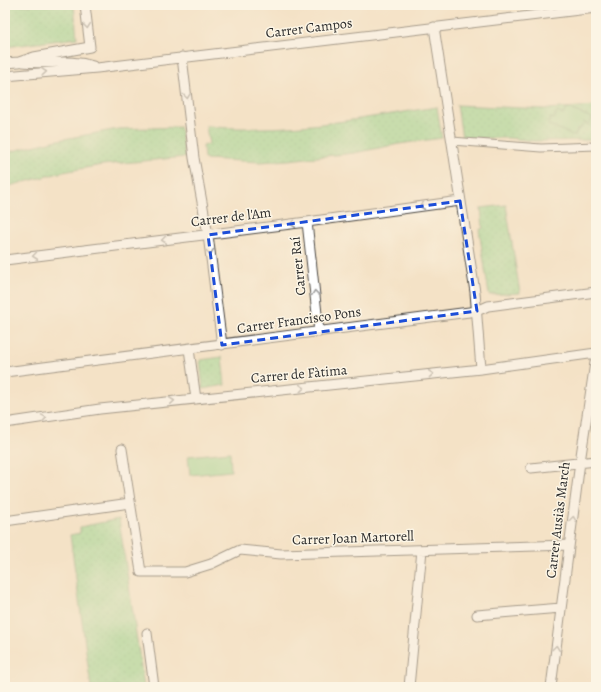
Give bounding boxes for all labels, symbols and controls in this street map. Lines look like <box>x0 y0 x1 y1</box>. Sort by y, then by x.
street label: Carrer Campos <box>265 13 353 43</box>
one-way arrow <box>83 23 92 29</box>
one-way arrow <box>41 68 47 77</box>
one-way arrow <box>182 93 191 99</box>
one-way arrow <box>419 201 425 210</box>
street label: Carrer de l'Am <box>190 203 273 231</box>
one-way arrow <box>290 219 296 228</box>
one-way arrow <box>161 235 167 244</box>
street label: Carrer Raí <box>285 236 311 296</box>
one-way arrow <box>205 249 214 255</box>
one-way arrow <box>32 251 38 260</box>
one-way arrow <box>311 290 320 296</box>
street label: Carrer Francisco Pons <box>236 302 362 338</box>
street label: Carrer de Fàtima <box>250 360 348 388</box>
one-way arrow <box>428 370 434 379</box>
one-way arrow <box>299 383 305 392</box>
one-way arrow <box>169 397 176 406</box>
one-way arrow <box>40 414 47 423</box>
street label: Carrer Ausiàs March <box>541 460 575 579</box>
one-way arrow <box>568 516 577 522</box>
street label: Carrer Joan Martorell <box>292 526 415 550</box>
one-way arrow <box>551 645 560 651</box>

